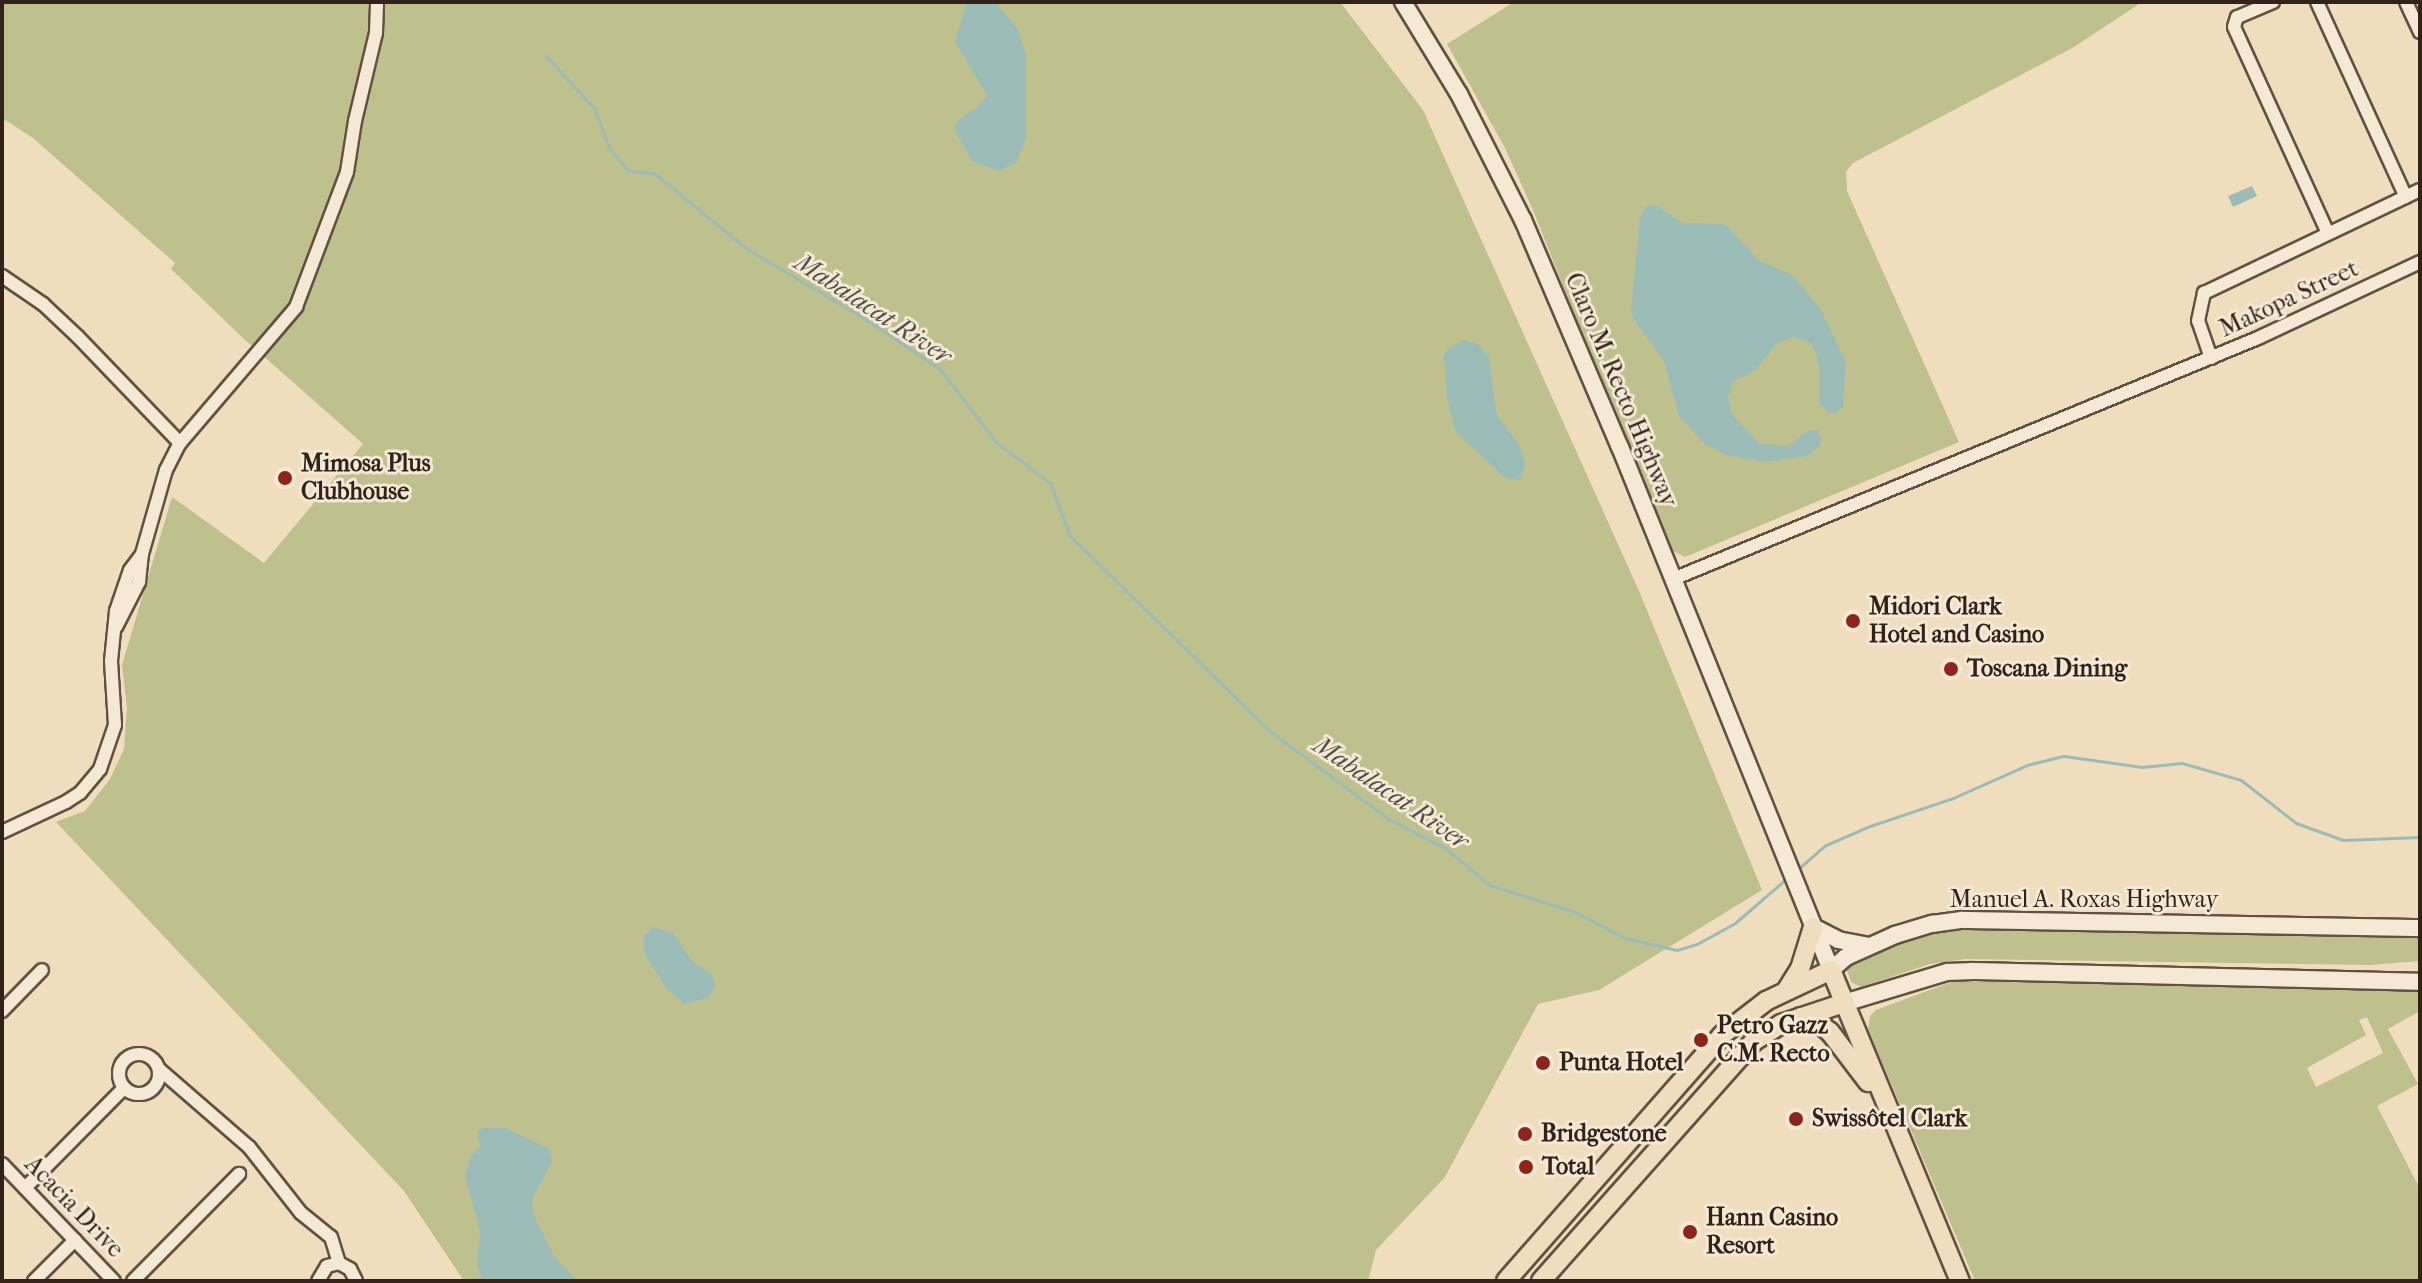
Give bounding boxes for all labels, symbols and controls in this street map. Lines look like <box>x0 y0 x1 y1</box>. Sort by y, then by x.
water label: Mabalacat River <box>789 247 957 371</box>
street label: Makopa Street <box>2215 254 2363 344</box>
street label: Claro M. Recto Highway <box>1559 269 1683 511</box>
place label: Mimosa Plus Clubhouse <box>301 450 431 506</box>
marker: Mimosa Plus Clubhouse <box>276 469 294 487</box>
place label: Midori Clark Hotel and Casino <box>1869 593 2044 649</box>
marker: Midori Clark Hotel and Casino <box>1844 612 1862 630</box>
place label: Toscana Dining <box>1967 655 2127 683</box>
marker: Toscana Dining <box>1942 660 1960 678</box>
water label: Mabalacat River <box>1307 729 1475 857</box>
street label: Manuel A. Roxas Highway <box>1950 886 2218 914</box>
place label: Petro Gazz C.M. Recto <box>1717 1012 1830 1068</box>
marker: Petro Gazz C.M. Recto <box>1692 1031 1710 1049</box>
place label: Punta Hotel <box>1559 1049 1683 1077</box>
marker: Punta Hotel <box>1534 1054 1552 1072</box>
place label: Swissôtel Clark <box>1812 1105 1967 1133</box>
marker: Swissôtel Clark <box>1787 1110 1805 1128</box>
place label: Bridgestone <box>1541 1120 1667 1148</box>
marker: Bridgestone <box>1516 1125 1534 1143</box>
street label: Acacia Drive <box>19 1150 129 1264</box>
place label: Total <box>1542 1153 1594 1181</box>
marker: Total <box>1517 1158 1535 1176</box>
place label: Hann Casino Resort <box>1706 1204 1838 1260</box>
marker: Hann Casino Resort <box>1681 1223 1699 1241</box>

